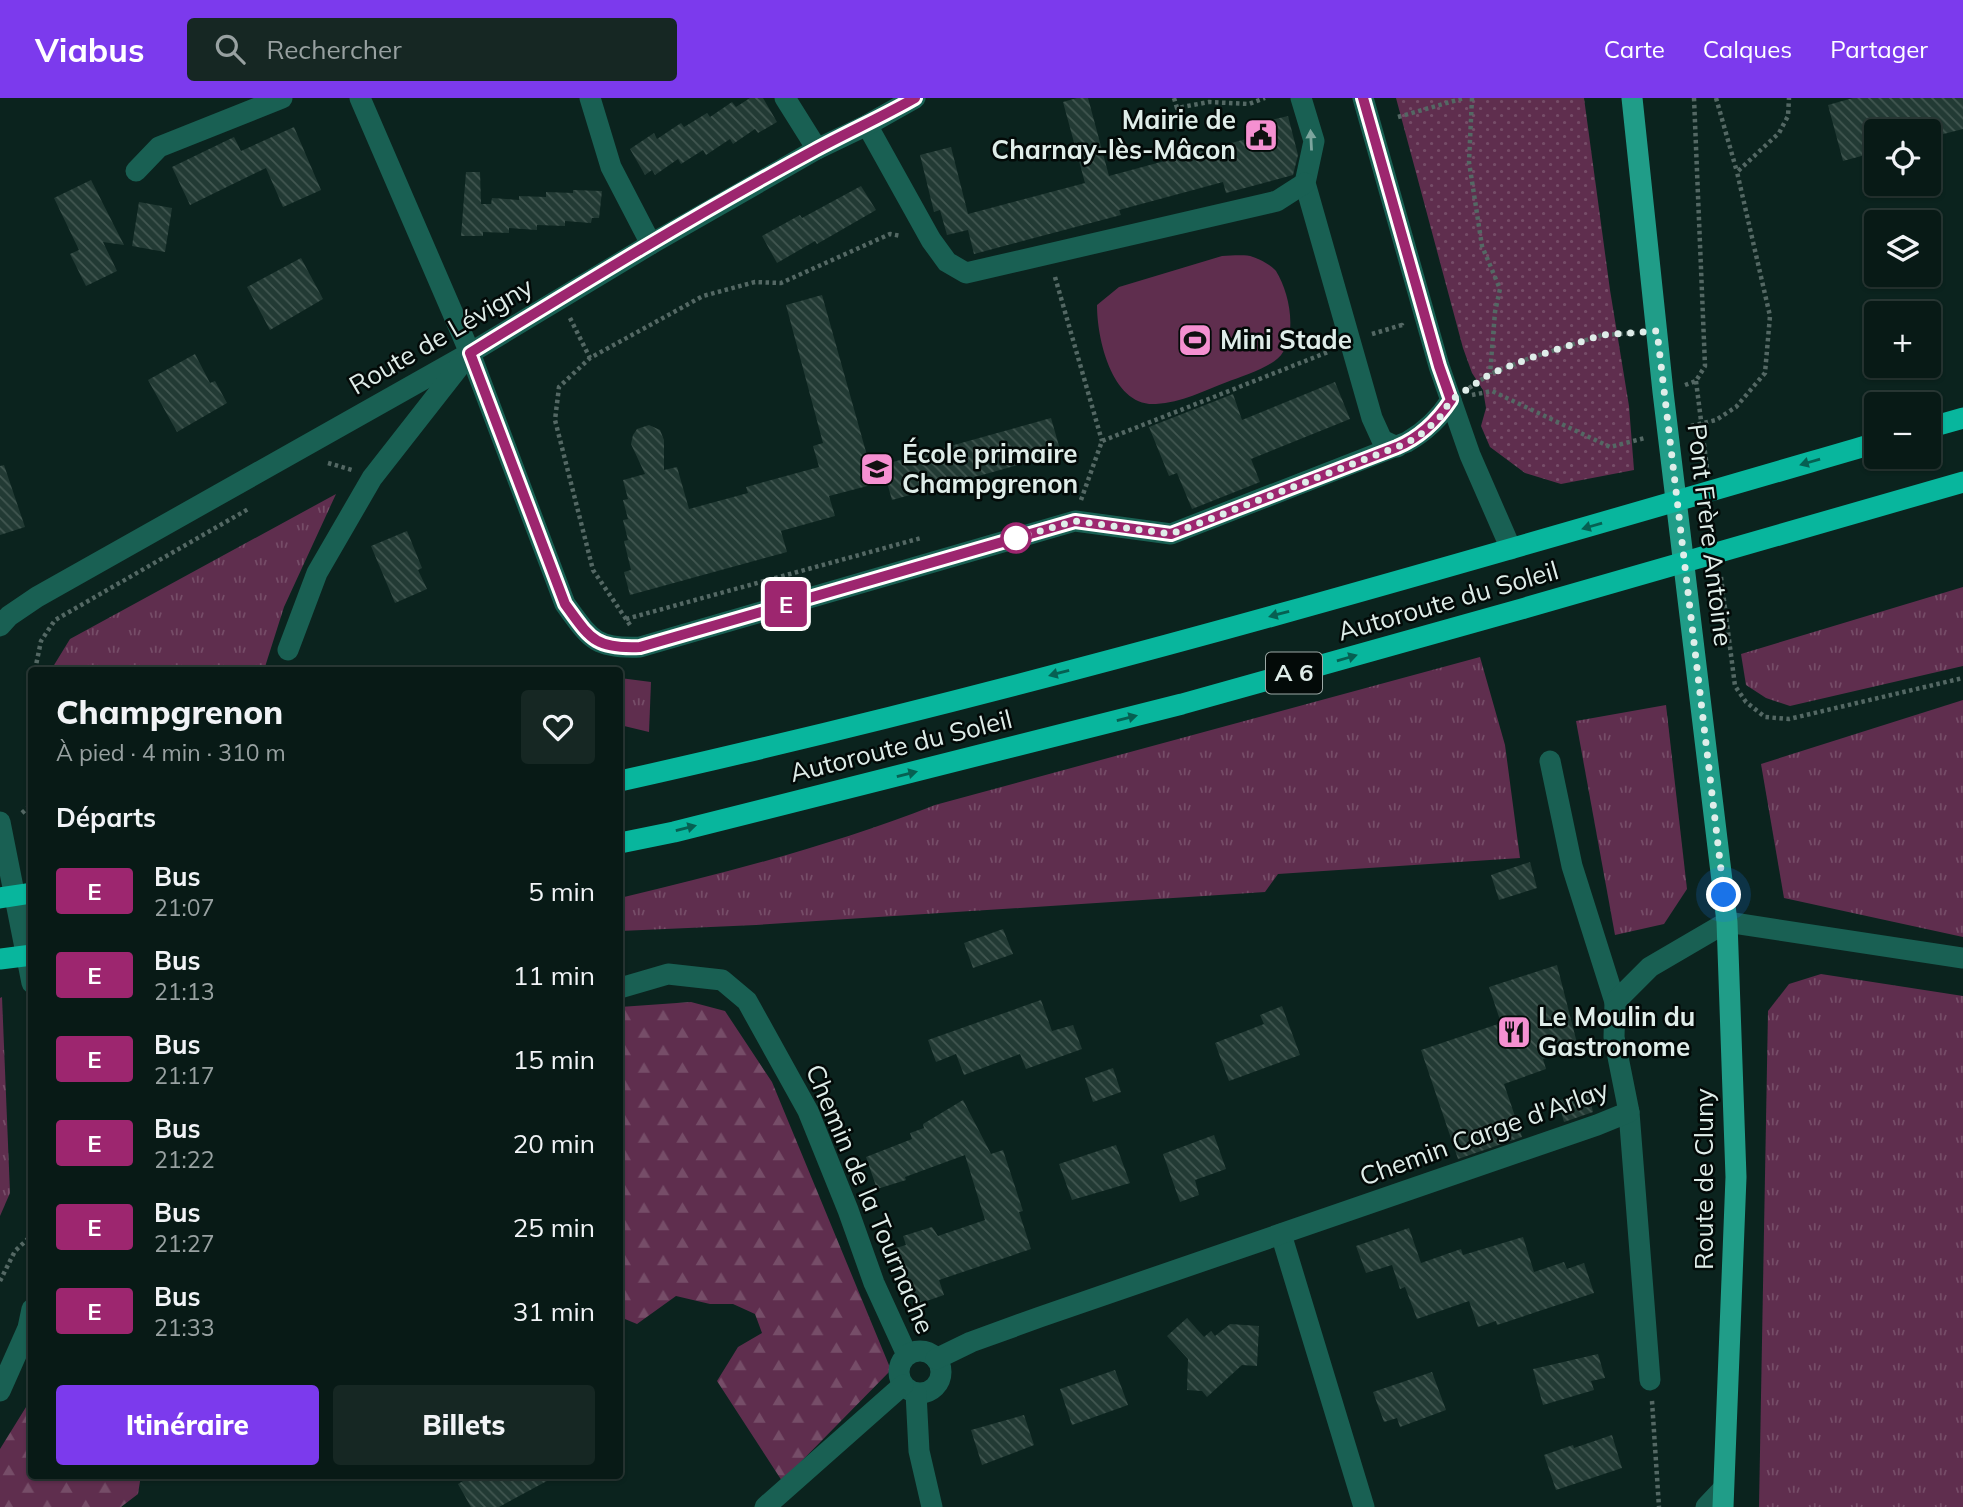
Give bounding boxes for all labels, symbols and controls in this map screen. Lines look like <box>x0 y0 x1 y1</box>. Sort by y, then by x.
search box <box>187 18 677 81</box>
text: Viabus <box>35 29 145 70</box>
icon: search <box>211 30 249 68</box>
text: Rechercher <box>267 33 402 66</box>
text: Carte <box>1604 34 1665 64</box>
text: Calques <box>1703 34 1792 64</box>
text: Partager <box>1830 34 1928 64</box>
place label: Mairie de Charnay-lès-Mâcon <box>991 103 1236 166</box>
public building icon: Mairie de Charnay-lès-Mâcon <box>1242 116 1280 154</box>
map controls <box>1864 119 1941 469</box>
button: locate <box>1864 119 1941 196</box>
one-way arrow <box>1305 129 1316 151</box>
button: layers <box>1864 210 1941 287</box>
street label: Route de Lévigny <box>343 270 539 402</box>
button: + <box>1864 301 1941 378</box>
sports icon: Mini Stade <box>1176 321 1214 359</box>
place label: Mini Stade <box>1220 323 1352 356</box>
button: − <box>1864 392 1941 469</box>
street label: Pont Frère Antoine <box>1680 422 1741 648</box>
place label: École primaire Champgrenon <box>902 437 1078 500</box>
school or university icon: École primaire Champgrenon <box>858 450 896 488</box>
one-way arrow <box>1800 458 1821 468</box>
one-way arrow <box>1581 521 1602 531</box>
unlabelled marker <box>1001 523 1031 553</box>
street label: Autoroute du Soleil <box>1334 553 1562 648</box>
line badge: E <box>763 581 809 627</box>
text: E <box>779 589 793 619</box>
one-way arrow <box>1268 609 1289 619</box>
road number: A 6 <box>1266 652 1322 694</box>
one-way arrow <box>1336 652 1358 663</box>
one-way arrow <box>1048 668 1070 679</box>
button: heart <box>521 690 595 764</box>
text: Champgrenon <box>56 691 283 732</box>
street label: Autoroute du Soleil <box>786 702 1016 789</box>
one-way arrow <box>1117 712 1139 723</box>
text: À pied · 4 min · 310 m <box>56 738 286 767</box>
one-way arrow <box>896 768 918 779</box>
text: Départs <box>56 801 156 834</box>
one-way arrow <box>675 823 697 834</box>
text: Bus <box>154 860 200 893</box>
text: 5 min <box>528 875 595 908</box>
text: E <box>87 876 102 906</box>
your location <box>1706 877 1741 912</box>
text: 21:07 <box>154 893 214 922</box>
text: Bus <box>154 944 200 977</box>
text: 11 min <box>513 959 595 992</box>
text: E <box>87 960 102 990</box>
text: 21:13 <box>154 977 214 1006</box>
place label: Le Moulin du Gastronome <box>1538 1000 1695 1063</box>
restaurant icon: Le Moulin du Gastronome <box>1495 1013 1533 1051</box>
text: Bus <box>154 1028 200 1061</box>
text: 15 min <box>513 1043 595 1076</box>
text: E <box>87 1044 102 1074</box>
street label: Chemin de la Tournache <box>799 1059 942 1338</box>
text: 21:17 <box>154 1061 214 1090</box>
street label: Chemin Carge d'Arlay <box>1355 1072 1613 1193</box>
street label: Route de Cluny <box>1687 1088 1720 1270</box>
text: Bus <box>154 1112 200 1145</box>
text: 20 min <box>513 1127 595 1160</box>
text: E <box>87 1128 102 1158</box>
text: 21:22 <box>154 1145 214 1174</box>
text: Bus <box>154 1196 200 1229</box>
text: 25 min <box>513 1211 595 1244</box>
text: E <box>87 1212 102 1242</box>
text: 21:27 <box>154 1229 214 1258</box>
text: Bus <box>154 1280 200 1313</box>
text: 31 min <box>513 1295 595 1328</box>
text: E <box>87 1296 102 1326</box>
text: 21:33 <box>154 1313 214 1342</box>
button: Itinéraire <box>56 1385 319 1465</box>
button: Billets <box>333 1385 595 1465</box>

